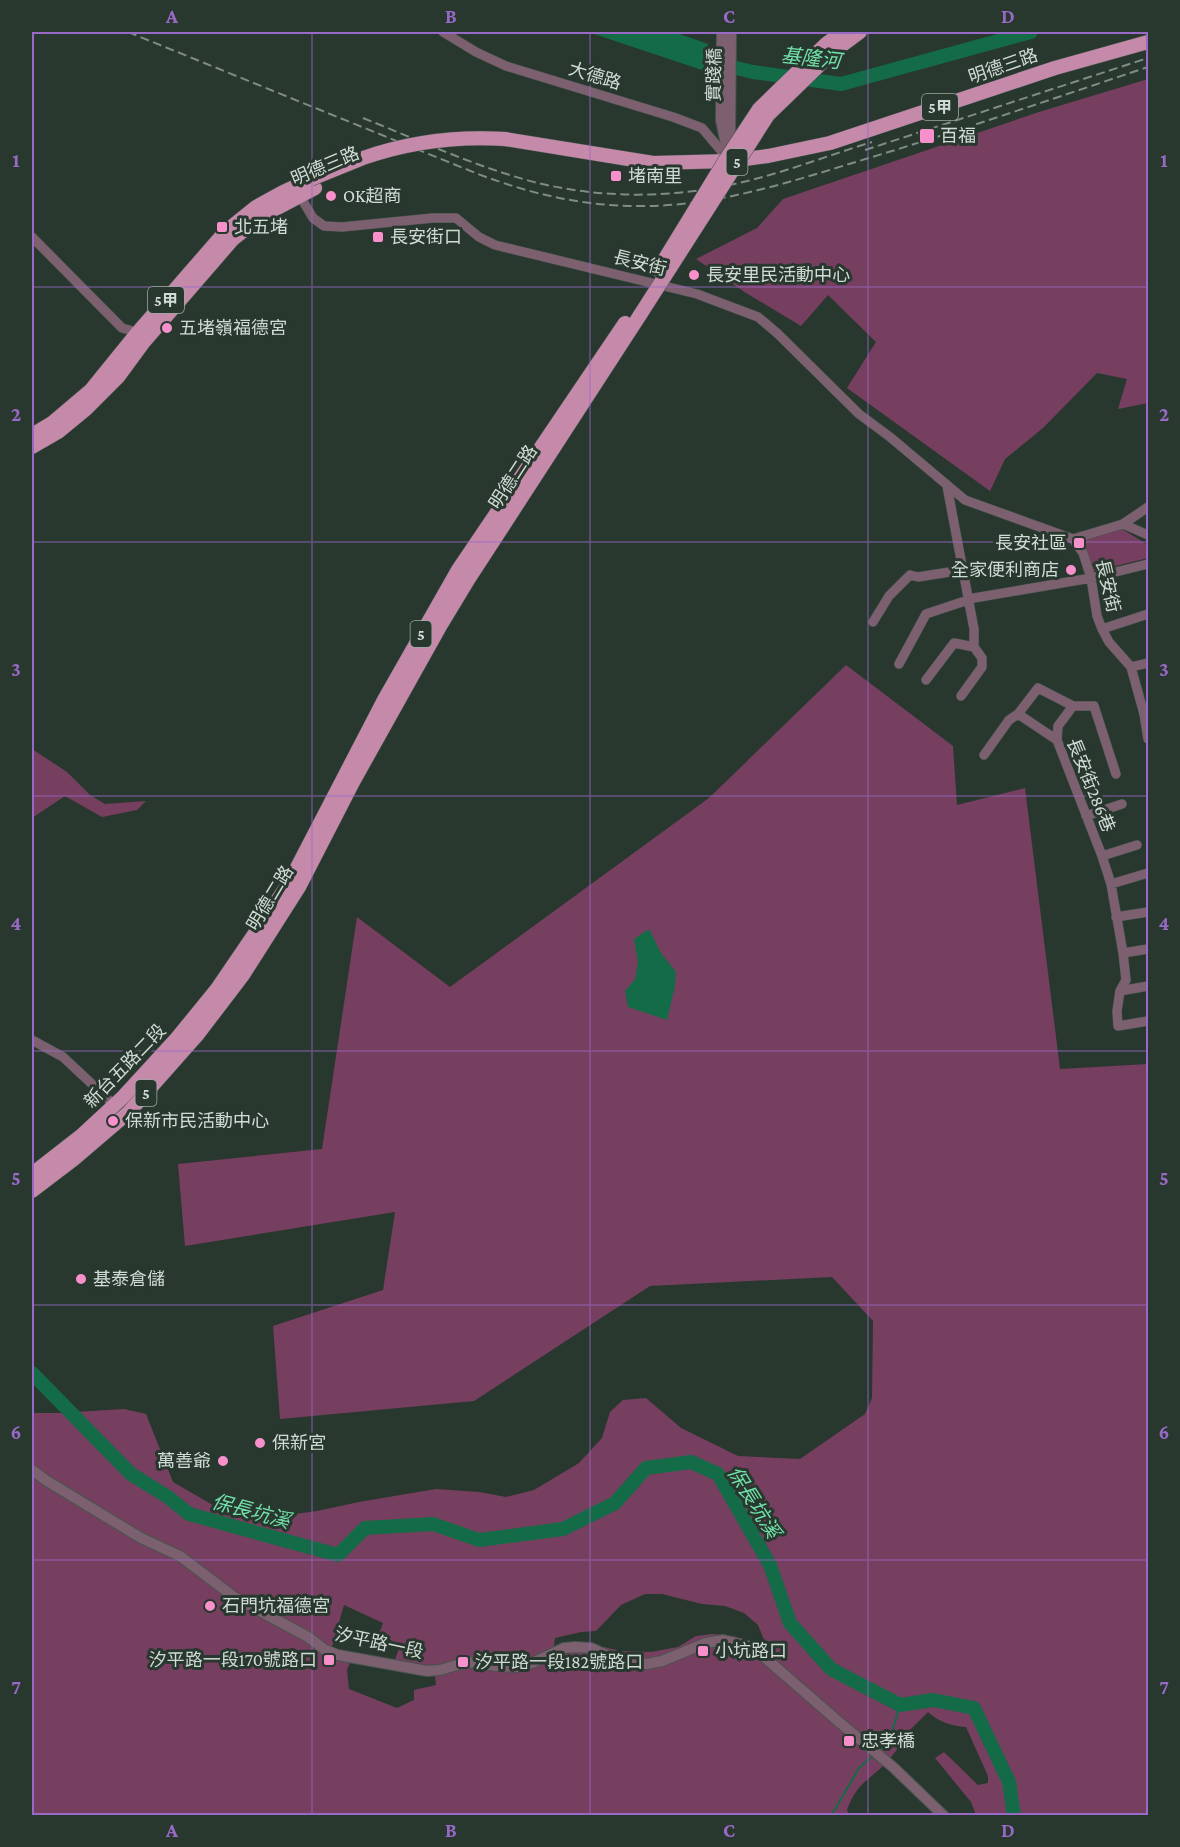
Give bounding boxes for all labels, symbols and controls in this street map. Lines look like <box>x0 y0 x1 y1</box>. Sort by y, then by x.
text: A <box>165 5 179 27</box>
text: B <box>445 5 457 27</box>
text: C <box>723 5 735 27</box>
text: D <box>1001 5 1015 27</box>
water label: 基隆河 <box>780 44 846 72</box>
street label: 明德三路 <box>966 45 1040 87</box>
street label: 實踐橋 <box>704 48 724 102</box>
street label: 大德路 <box>566 59 624 93</box>
road number: 5甲 <box>922 94 958 120</box>
place label: 百福 <box>940 126 976 146</box>
marker: 百福 <box>918 127 936 145</box>
street label: 明德三路 <box>288 143 362 189</box>
text: 1 <box>12 149 20 171</box>
road number: 5 <box>726 149 748 175</box>
text: 1 <box>1160 149 1168 171</box>
place label: 堵南里 <box>628 166 682 186</box>
marker: 堵南里 <box>609 169 623 183</box>
place label: OK超商 <box>343 186 401 206</box>
marker: OK超商 <box>324 189 338 203</box>
place label: 北五堵 <box>234 217 288 237</box>
marker: 北五堵 <box>215 220 229 234</box>
place label: 長安街口 <box>390 227 462 247</box>
marker: 長安街口 <box>371 230 385 244</box>
street label: 長安街 <box>611 247 669 279</box>
place label: 長安里民活動中心 <box>706 265 850 285</box>
marker: 長安里民活動中心 <box>687 268 701 282</box>
road number: 5甲 <box>148 287 184 313</box>
place label: 五堵嶺福德宮 <box>179 318 287 338</box>
marker: 五堵嶺福德宮 <box>160 321 174 335</box>
text: 2 <box>11 403 21 425</box>
text: 2 <box>1159 403 1169 425</box>
street label: 明德二路 <box>485 441 541 513</box>
place label: 長安社區 <box>995 533 1067 553</box>
marker: 長安社區 <box>1072 536 1086 550</box>
street label: 長安街 <box>1092 557 1124 615</box>
place label: 全家便利商店 <box>951 560 1059 580</box>
marker: 全家便利商店 <box>1064 563 1078 577</box>
road number: 5 <box>410 621 432 647</box>
text: 3 <box>11 658 21 680</box>
text: 3 <box>1159 658 1169 680</box>
street label: 長安街286巷 <box>1063 735 1119 835</box>
street label: 明德二路 <box>243 862 297 934</box>
text: 4 <box>11 912 22 934</box>
text: 4 <box>1159 912 1170 934</box>
street label: 新台五路二段 <box>80 1020 170 1112</box>
road number: 5 <box>136 1080 156 1106</box>
place label: 保新市民活動中心 <box>125 1111 269 1131</box>
marker: 保新市民活動中心 <box>106 1114 120 1128</box>
text: 5 <box>11 1167 21 1189</box>
text: 5 <box>1159 1167 1169 1189</box>
place label: 基泰倉儲 <box>93 1269 165 1289</box>
marker: 基泰倉儲 <box>74 1272 88 1286</box>
text: 6 <box>11 1421 21 1443</box>
text: 6 <box>1159 1421 1169 1443</box>
place label: 保新宮 <box>272 1433 326 1453</box>
marker: 保新宮 <box>253 1436 267 1450</box>
place label: 萬善爺 <box>157 1451 211 1471</box>
marker: 萬善爺 <box>216 1454 230 1468</box>
water label: 保長坑溪 <box>723 1462 786 1544</box>
water label: 保長坑溪 <box>210 1490 295 1533</box>
place label: 石門坑福德宮 <box>222 1596 330 1616</box>
marker: 石門坑福德宮 <box>203 1599 217 1613</box>
street label: 汐平路一段 <box>333 1624 425 1662</box>
place label: 小坑路口 <box>715 1641 787 1661</box>
marker: 小坑路口 <box>696 1644 710 1658</box>
place label: 汐平路一段170號路口 <box>149 1650 317 1670</box>
place label: 汐平路一段182號路口 <box>475 1652 643 1672</box>
marker: 汐平路一段170號路口 <box>322 1653 336 1667</box>
marker: 汐平路一段182號路口 <box>456 1655 470 1669</box>
text: 7 <box>11 1676 21 1698</box>
text: 7 <box>1159 1676 1169 1698</box>
place label: 忠孝橋 <box>861 1731 915 1751</box>
marker: 忠孝橋 <box>842 1734 856 1748</box>
text: A <box>165 1819 179 1841</box>
text: B <box>445 1819 457 1841</box>
text: C <box>723 1819 735 1841</box>
text: D <box>1001 1819 1015 1841</box>

